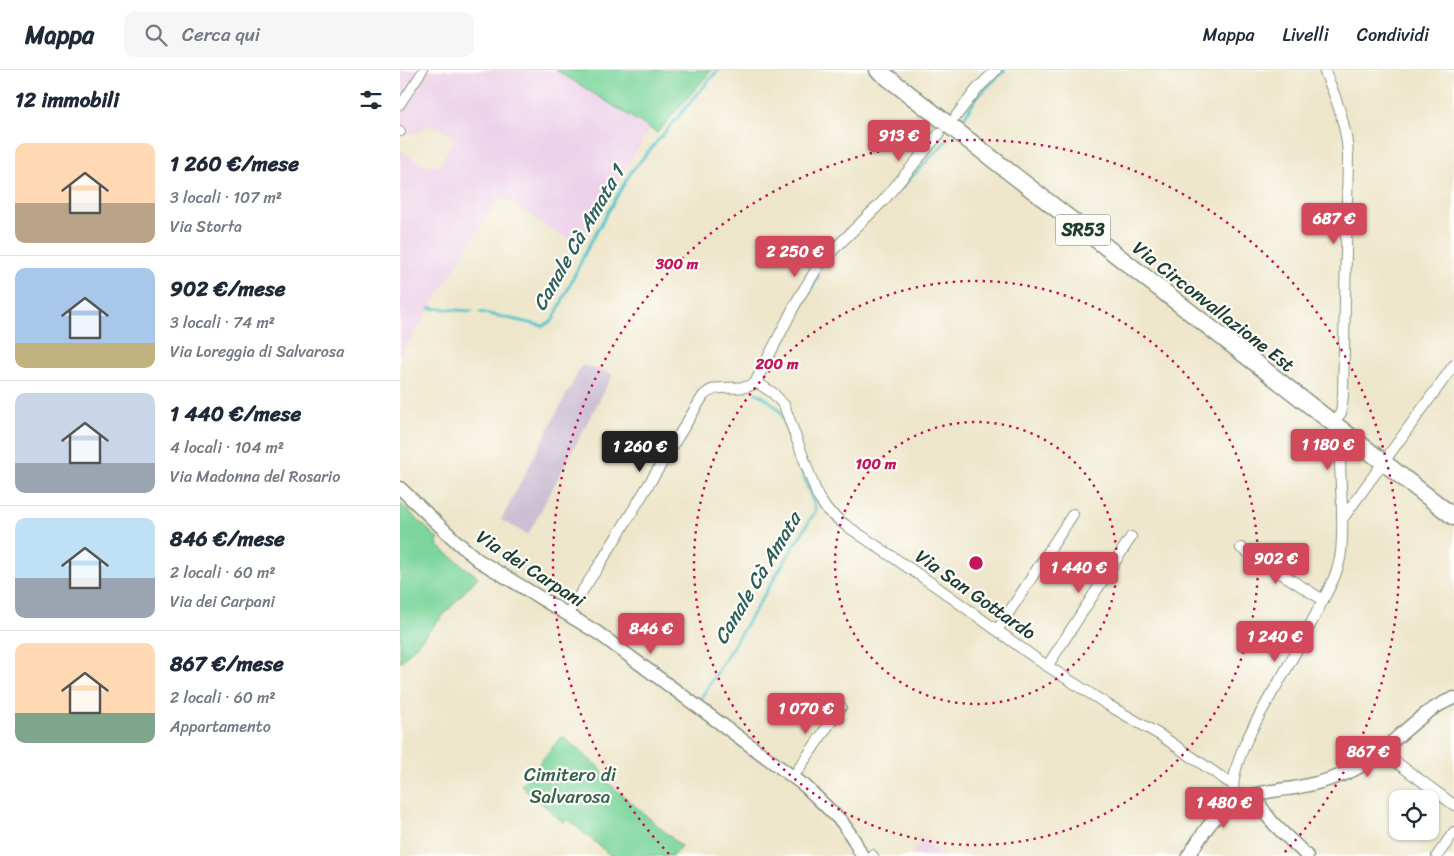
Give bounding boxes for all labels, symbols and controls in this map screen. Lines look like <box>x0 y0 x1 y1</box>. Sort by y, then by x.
search box <box>124 12 474 57</box>
text: Mappa <box>25 14 94 56</box>
text: Cerca qui <box>182 18 260 51</box>
text: Mappa <box>1203 19 1255 51</box>
text: Livelli <box>1283 19 1329 51</box>
text: Condividi <box>1357 19 1429 51</box>
icon: search <box>142 21 170 49</box>
text: 12 immobili <box>15 81 119 119</box>
icon: filters <box>357 86 385 114</box>
pin: 913 € <box>864 119 934 162</box>
text: 913 € <box>879 121 919 150</box>
text: 1 260 €/mese <box>170 145 299 183</box>
water label: Canale Cà Amata 1 <box>523 157 635 317</box>
icon: home <box>55 163 115 223</box>
text: 3 locali · 107 m² <box>170 183 282 212</box>
pin: 687 € <box>1299 202 1369 245</box>
text: 687 € <box>1313 204 1355 233</box>
text: Via Storta <box>170 212 242 241</box>
road number: SR53 <box>1056 214 1110 246</box>
street label: Via Circonvallazione Est <box>1125 232 1302 381</box>
pin: 2 250 € <box>749 236 841 278</box>
text: 2 250 € <box>766 237 824 266</box>
text: 300 m <box>655 251 699 277</box>
text: 902 €/mese <box>170 270 285 308</box>
icon: home <box>55 288 115 348</box>
text: 3 locali · 74 m² <box>170 308 275 337</box>
text: Via Loreggia di Salvarosa <box>170 337 344 366</box>
text: 200 m <box>754 351 799 377</box>
text: 1 440 €/mese <box>170 395 301 433</box>
icon: home <box>55 413 115 473</box>
pin: 1 180 € <box>1282 428 1374 471</box>
pin: 1 260 € <box>594 430 686 473</box>
text: 1 180 € <box>1302 430 1354 459</box>
text: 1 260 € <box>613 432 667 461</box>
text: 4 locali · 104 m² <box>170 433 284 462</box>
text: 100 m <box>856 451 897 477</box>
text: Via Madonna del Rosario <box>170 462 340 491</box>
water label: Canale Cà Amata <box>704 503 812 651</box>
text: 846 €/mese <box>170 520 285 558</box>
street label: Via dei Carpani <box>469 521 593 617</box>
icon: home <box>55 538 115 598</box>
street label: Via San Gottardo <box>908 540 1043 649</box>
pin: 902 € <box>1241 542 1311 585</box>
text: 902 € <box>1254 544 1298 573</box>
pin: 1 440 € <box>1033 552 1125 594</box>
text: 1 440 € <box>1051 553 1107 582</box>
centre of rings <box>967 554 985 572</box>
text: 2 locali · 60 m² <box>170 558 276 587</box>
text: Via dei Carpani <box>170 587 275 616</box>
pin: 846 € <box>616 612 686 655</box>
text: 846 € <box>629 614 673 643</box>
pin: 1 240 € <box>1229 620 1321 663</box>
text: 1 240 € <box>1247 622 1303 651</box>
text: 867 €/mese <box>170 645 284 683</box>
icon: home <box>55 663 115 723</box>
text: 2 locali · 60 m² <box>170 683 276 712</box>
pin: 1 070 € <box>760 692 852 735</box>
text: 1 070 € <box>778 694 834 723</box>
text: Appartamento <box>170 712 271 741</box>
pin: 867 € <box>1333 736 1403 778</box>
text: 867 € <box>1347 737 1389 766</box>
park label: Cimitero di Salvarosa <box>524 758 617 813</box>
pin: 1 480 € <box>1178 786 1270 829</box>
text: 1 480 € <box>1196 788 1252 817</box>
map controls <box>1389 790 1439 840</box>
button: locate <box>1389 790 1439 840</box>

